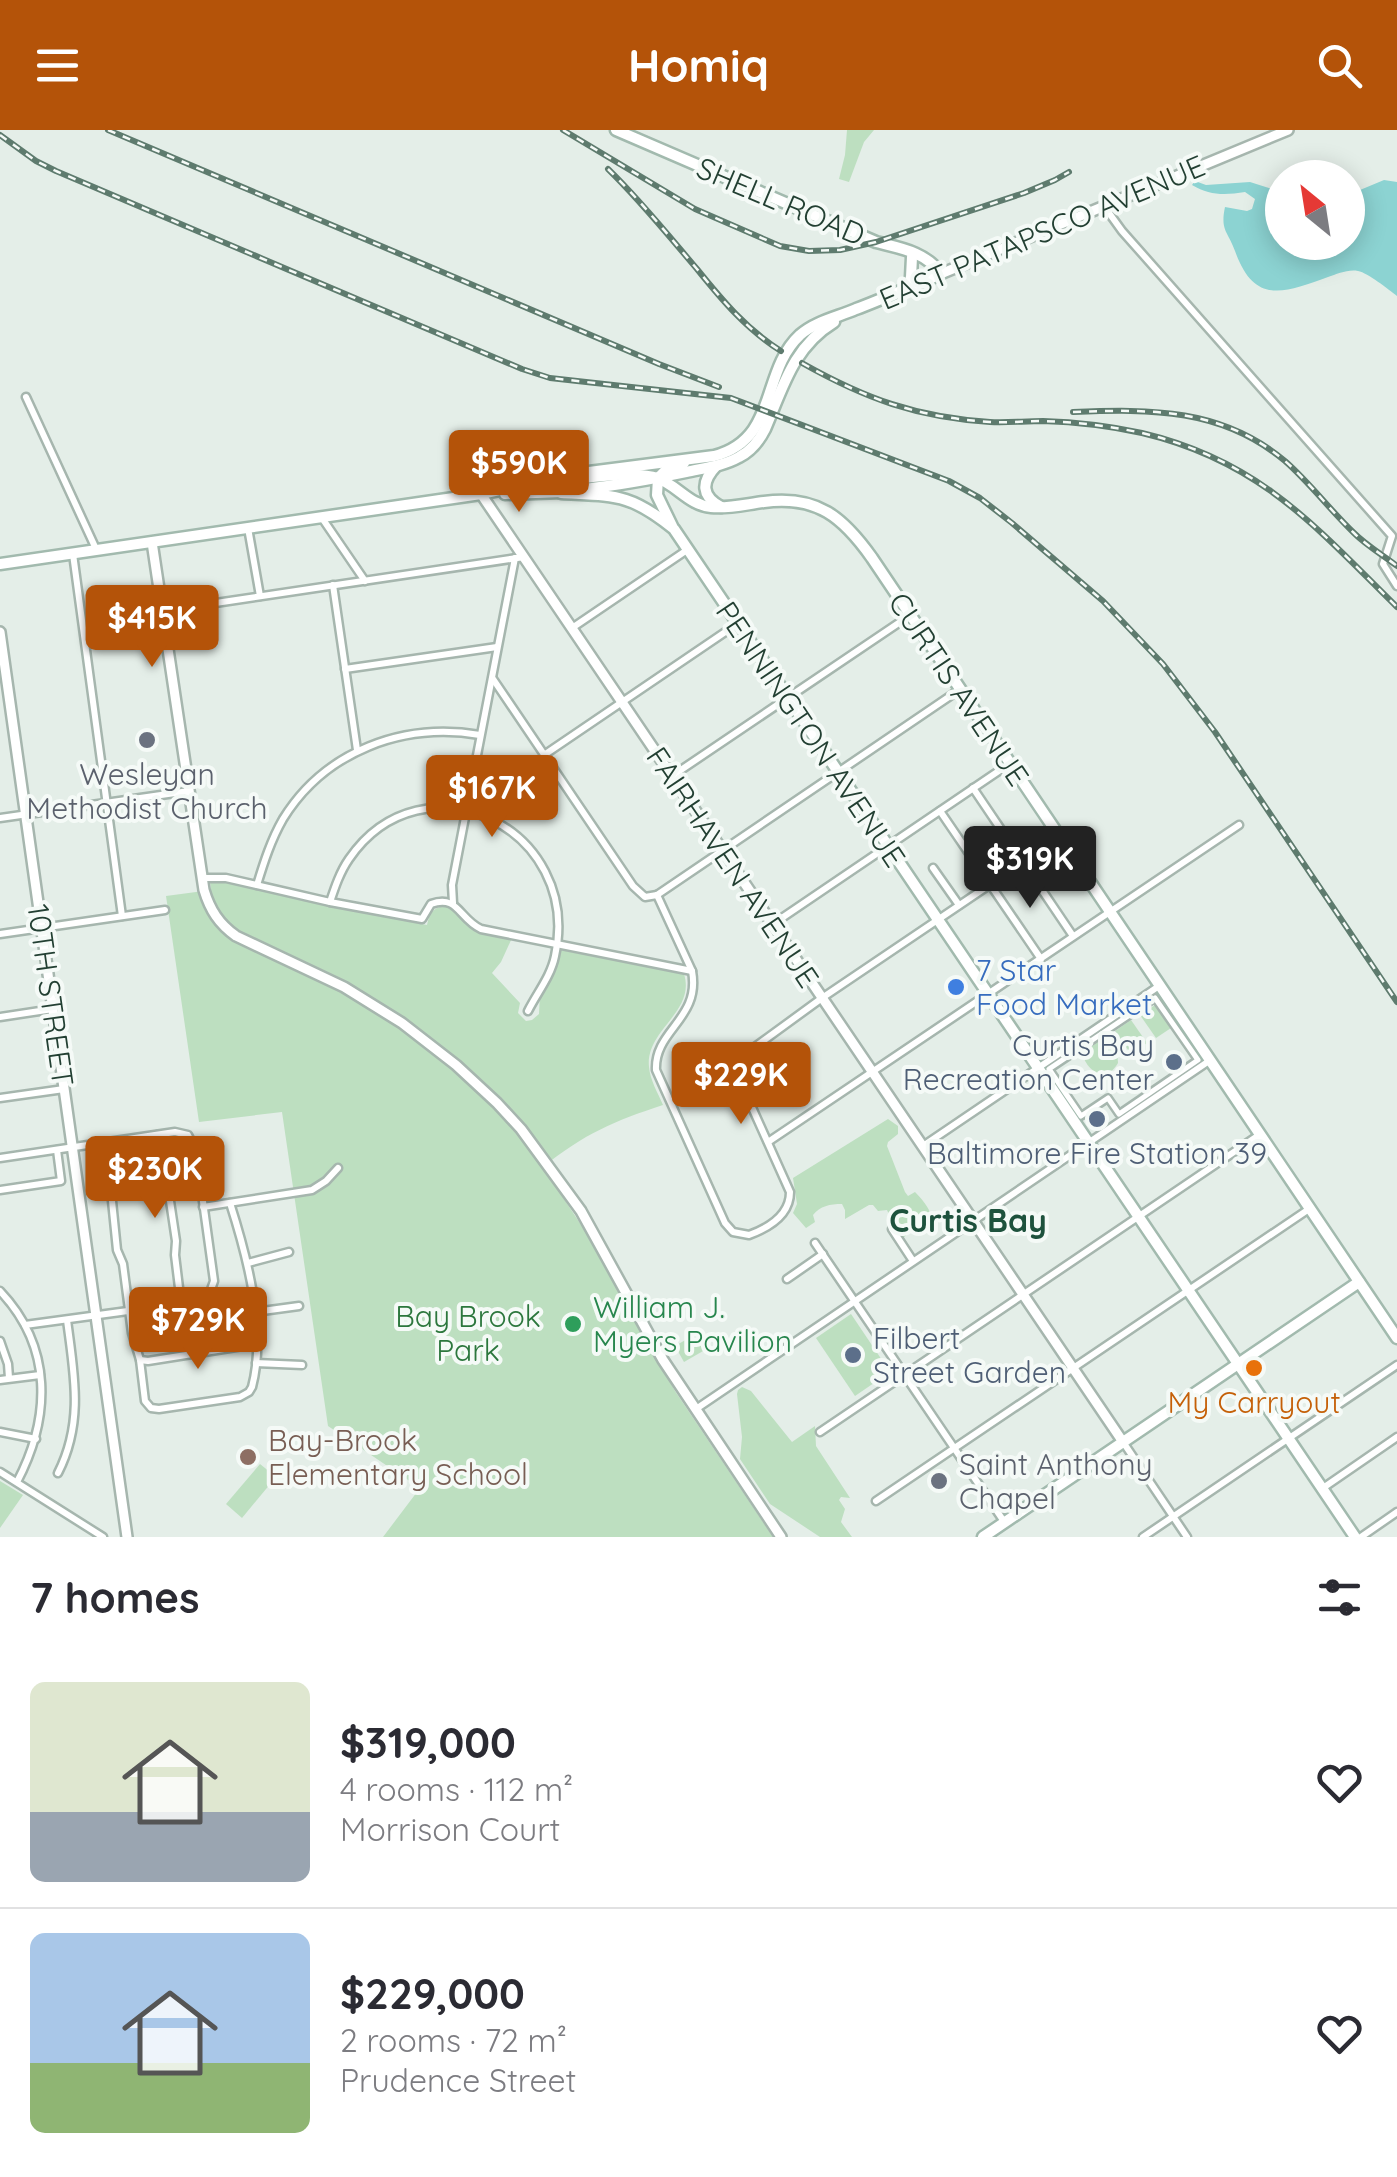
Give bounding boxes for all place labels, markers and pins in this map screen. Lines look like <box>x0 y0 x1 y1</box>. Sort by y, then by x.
pin: $590K <box>449 430 589 515</box>
pin: $415K <box>82 585 222 670</box>
marker: Wesleyan Methodist Church <box>136 729 158 751</box>
place label: Wesleyan Methodist Church <box>26 755 268 827</box>
pin: $167K <box>422 755 562 840</box>
pin: $319K <box>960 826 1100 911</box>
place label: 7 Star Food Market <box>976 951 1152 1023</box>
marker: 7 Star Food Market <box>945 976 967 998</box>
place label: Curtis Bay Recreation Center <box>903 1026 1154 1098</box>
pin: $229K <box>671 1042 811 1127</box>
marker: Curtis Bay Recreation Center <box>1163 1051 1185 1073</box>
marker: Baltimore Fire Station 39 <box>1086 1108 1108 1130</box>
place label: Baltimore Fire Station 39 <box>927 1134 1267 1172</box>
pin: $230K <box>85 1136 225 1221</box>
pin: $729K <box>128 1287 268 1372</box>
place label: William J. Myers Pavilion <box>593 1288 792 1360</box>
marker: William J. Myers Pavilion <box>562 1313 584 1335</box>
place label: Filbert Street Garden <box>873 1319 1066 1391</box>
marker: Filbert Street Garden <box>842 1344 864 1366</box>
marker: My Carryout <box>1243 1357 1265 1379</box>
place label: My Carryout <box>1167 1383 1341 1421</box>
place label: Bay-Brook Elementary School <box>268 1421 528 1493</box>
place label: Saint Anthony Chapel <box>959 1445 1152 1517</box>
marker: Bay-Brook Elementary School <box>237 1446 259 1468</box>
marker: Saint Anthony Chapel <box>928 1470 950 1492</box>

